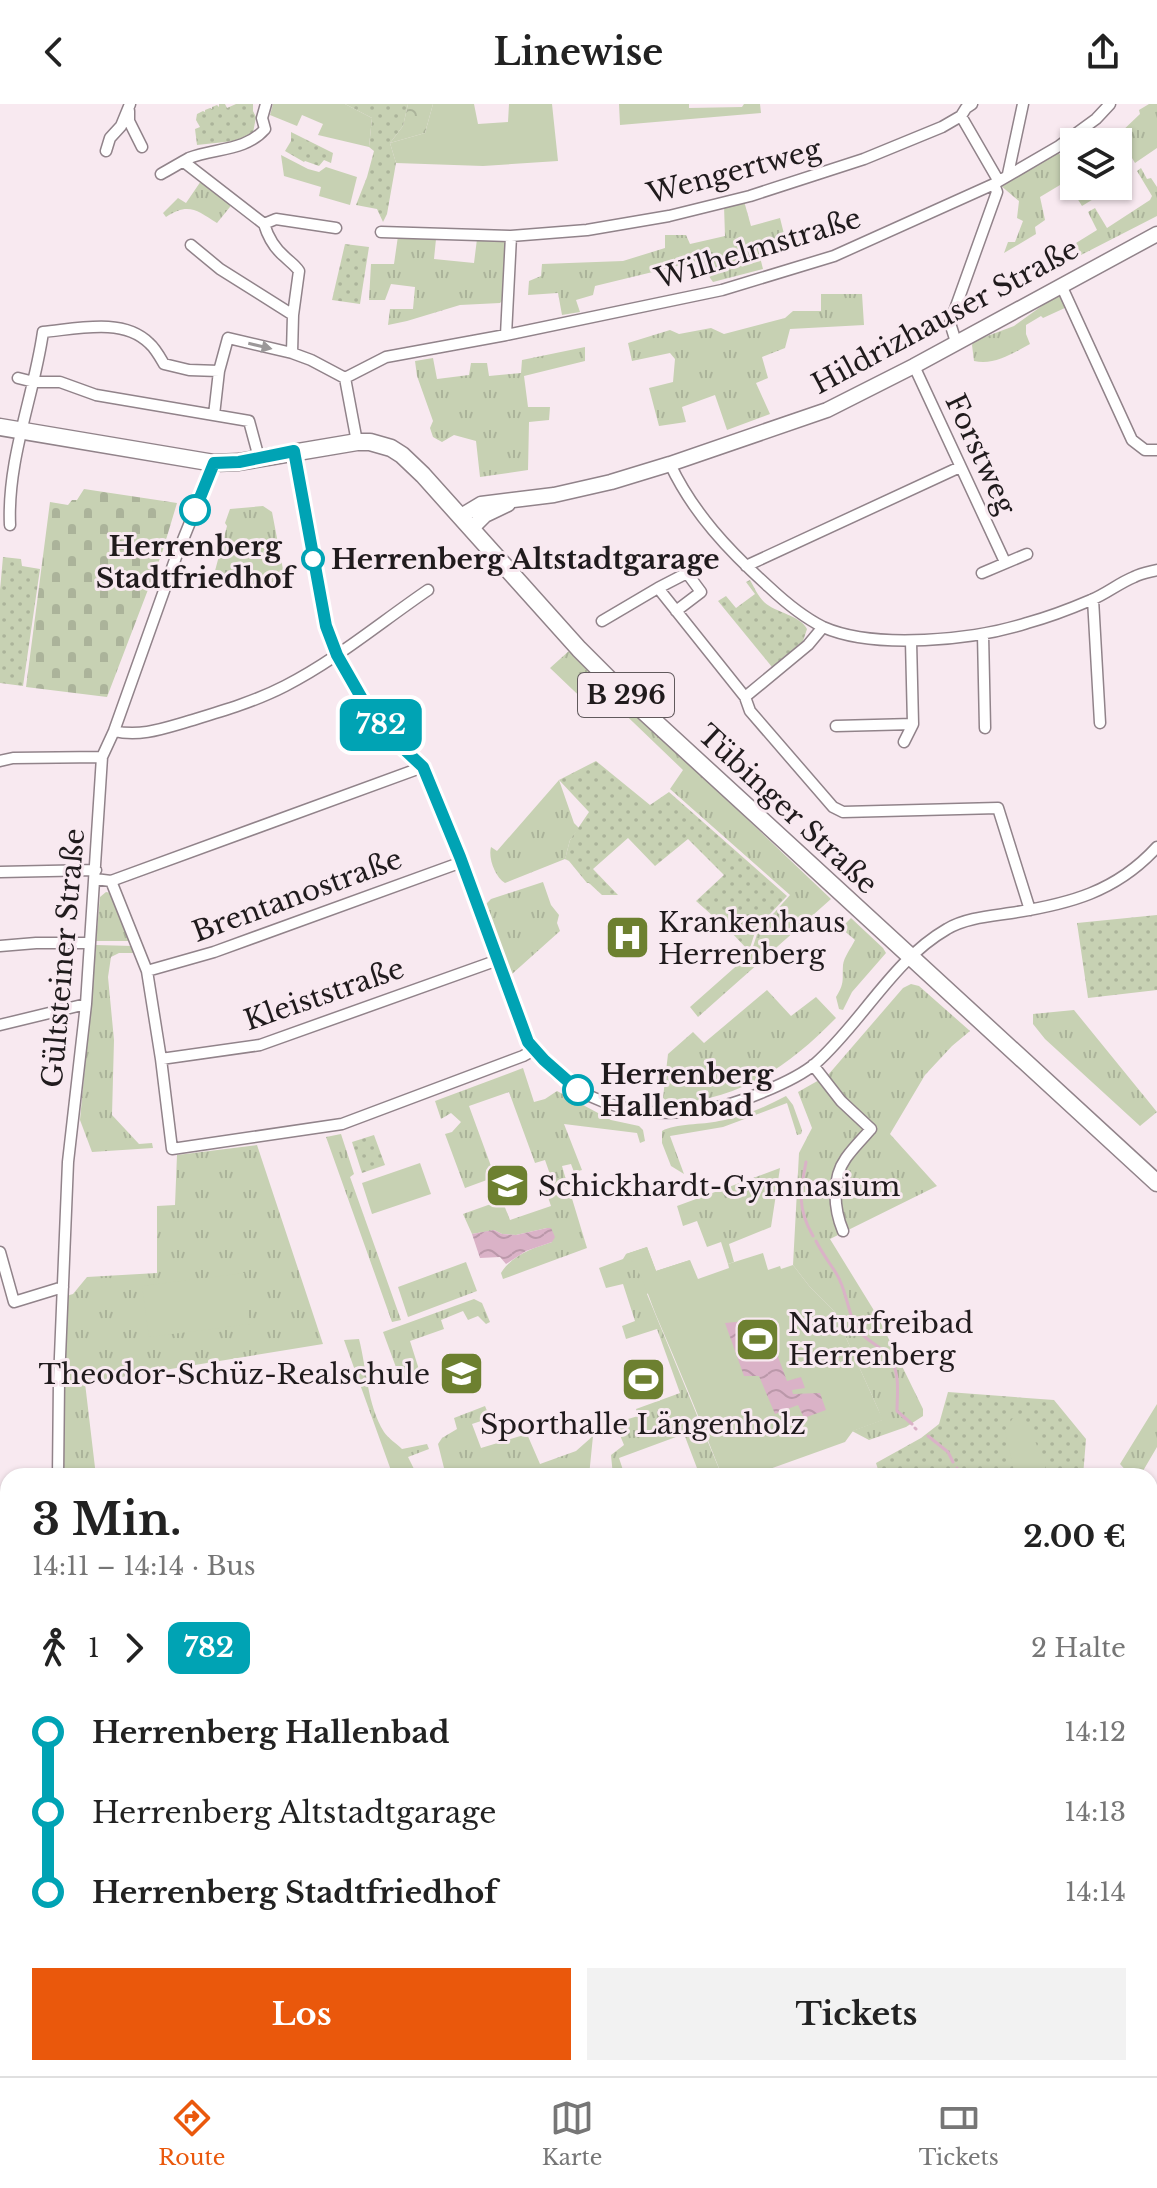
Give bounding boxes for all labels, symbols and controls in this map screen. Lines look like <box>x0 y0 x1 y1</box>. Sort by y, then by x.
icon: back <box>32 30 76 74</box>
text: Linewise <box>494 30 663 75</box>
icon: share <box>1081 30 1125 74</box>
map controls <box>1060 128 1132 200</box>
button: layers <box>1060 128 1132 200</box>
street label: Wengertweg <box>642 131 826 212</box>
street label: Wilhelmstraße <box>650 201 865 297</box>
street label: Hildrizhauser Straße <box>806 231 1085 402</box>
one-way arrow <box>247 340 272 353</box>
street label: Forstweg <box>937 388 1024 521</box>
marker: Herrenberg Stadtfriedhof <box>180 495 210 525</box>
place label: Herrenberg Stadtfriedhof <box>96 529 297 596</box>
place label: Herrenberg Altstadtgarage <box>331 542 720 577</box>
marker: Herrenberg Altstadtgarage <box>302 548 324 570</box>
road number: B 296 <box>578 673 674 717</box>
line badge: 782 <box>335 699 427 751</box>
text: 782 <box>356 707 406 742</box>
street label: Tübinger Straße <box>691 717 885 901</box>
street label: Gültsteiner Straße <box>35 827 92 1089</box>
street label: Brentanostraße <box>187 841 407 950</box>
place label: Krankenhaus Herrenberg <box>658 905 846 972</box>
hospital icon: Krankenhaus Herrenberg <box>603 914 651 962</box>
street label: Kleiststraße <box>239 951 409 1038</box>
place label: Herrenberg Hallenbad <box>600 1057 774 1124</box>
marker: Herrenberg Hallenbad <box>563 1075 593 1105</box>
school or university icon: Schickhardt-Gymnasium <box>483 1162 531 1210</box>
place label: Schickhardt-Gymnasium <box>538 1169 900 1204</box>
place label: Naturfreibad Herrenberg <box>788 1306 973 1373</box>
sports icon: Naturfreibad Herrenberg <box>733 1315 781 1363</box>
school or university icon: Theodor-Schüz-Realschule <box>437 1350 485 1398</box>
sports icon: Sporthalle Längenholz <box>619 1356 667 1404</box>
place label: Theodor-Schüz-Realschule <box>39 1357 430 1392</box>
place label: Sporthalle Längenholz <box>480 1407 806 1442</box>
text: 3 Min. <box>32 1492 181 1547</box>
text: 2.00 € <box>1023 1518 1126 1555</box>
text: 14:11 – 14:14 · Bus <box>32 1550 256 1582</box>
icon: walk <box>32 1626 76 1670</box>
icon: forward <box>112 1626 156 1670</box>
text: 782 <box>184 1630 234 1665</box>
text: 1 <box>88 1632 100 1664</box>
text: 2 Halte <box>1031 1632 1126 1664</box>
text: Herrenberg Hallenbad <box>92 1714 449 1751</box>
text: 14:12 <box>1064 1716 1126 1748</box>
text: Herrenberg Altstadtgarage <box>92 1794 496 1831</box>
text: 14:13 <box>1064 1796 1126 1828</box>
text: Herrenberg Stadtfriedhof <box>92 1874 498 1911</box>
text: 14:14 <box>1065 1876 1126 1908</box>
button: Los <box>32 1968 571 2060</box>
button: Tickets <box>587 1968 1126 2060</box>
tab: Route <box>158 2096 225 2171</box>
tab: Karte <box>542 2096 602 2171</box>
tab: Tickets <box>919 2096 999 2171</box>

